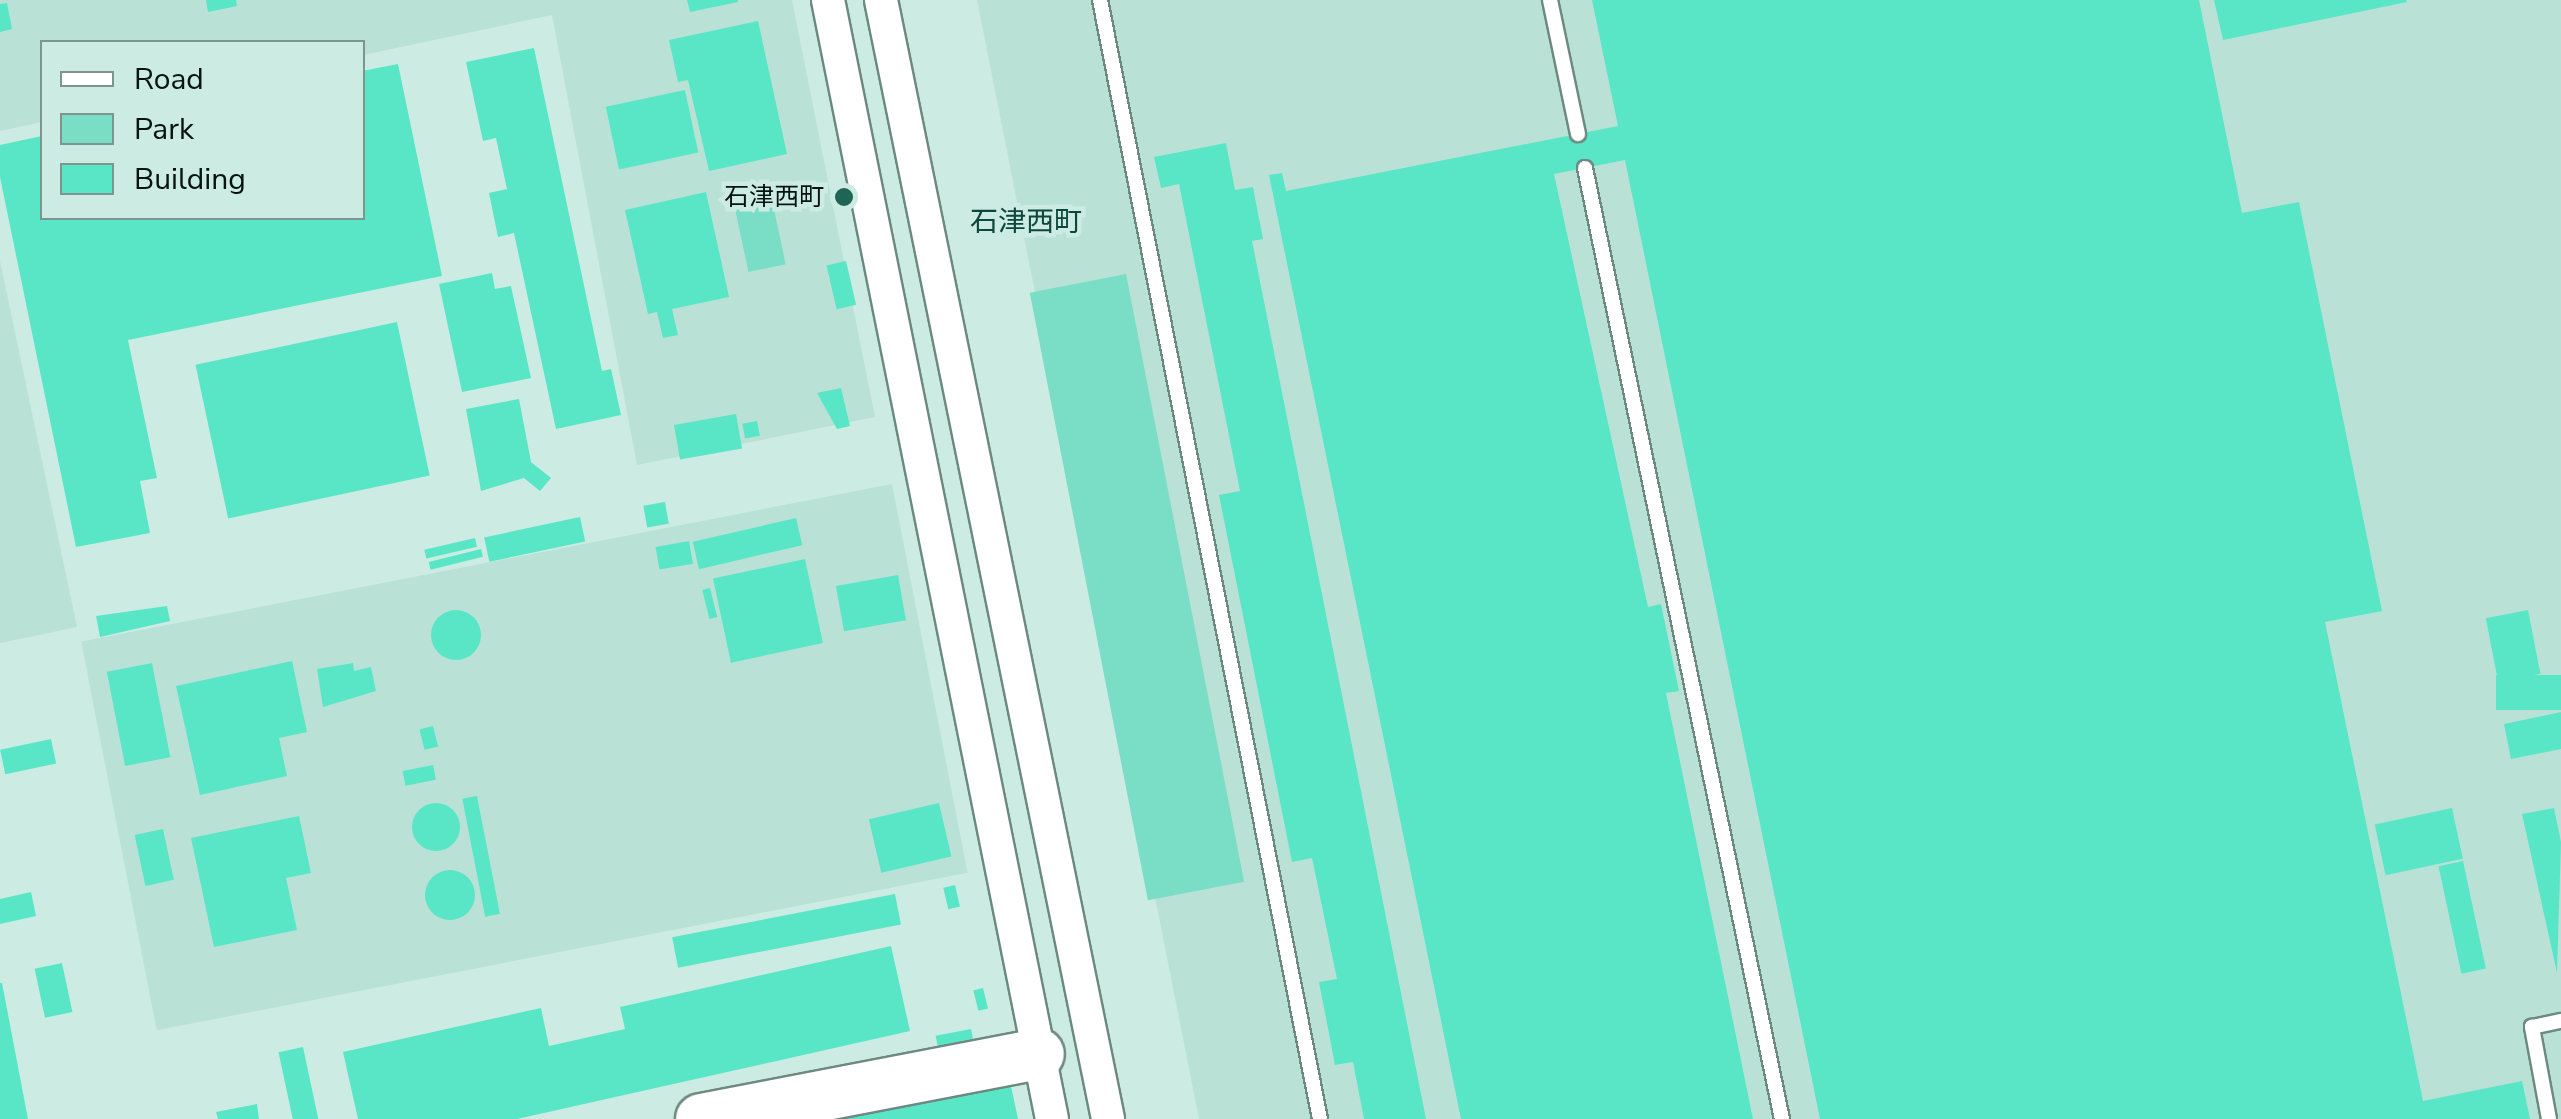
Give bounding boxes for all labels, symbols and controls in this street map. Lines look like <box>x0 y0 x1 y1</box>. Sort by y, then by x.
legend <box>40 40 365 220</box>
text: Road <box>134 59 204 100</box>
text: Park <box>134 109 194 150</box>
text: Building <box>134 159 246 200</box>
place label: 石津西町 <box>724 182 824 212</box>
marker: 石津西町 <box>833 186 855 208</box>
district label: 石津西町 <box>970 205 1082 239</box>

